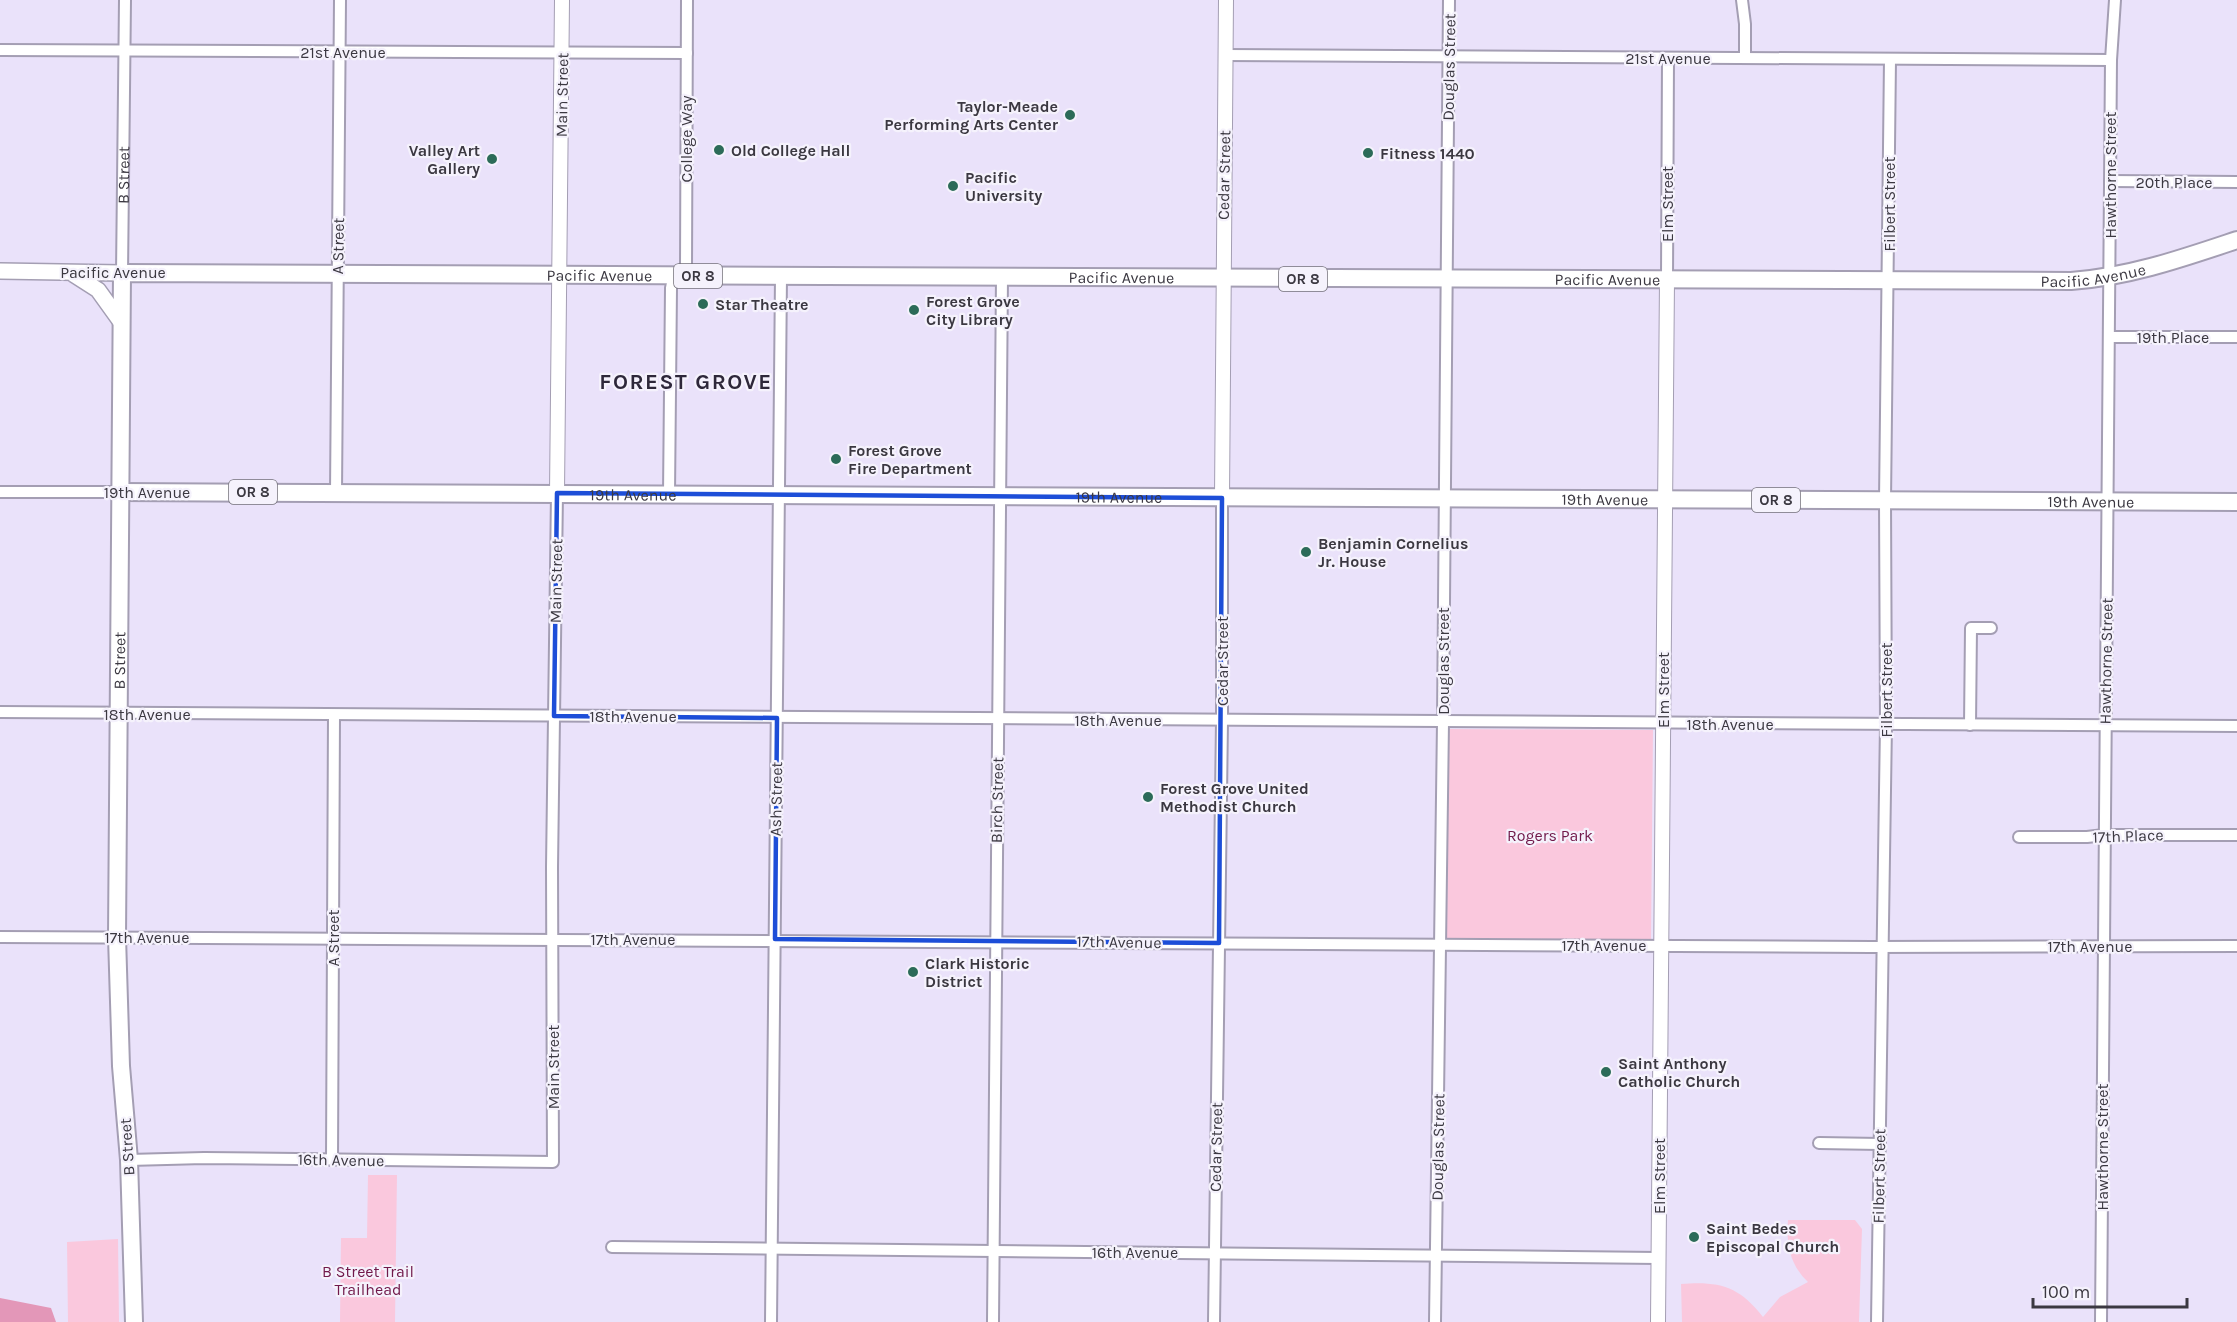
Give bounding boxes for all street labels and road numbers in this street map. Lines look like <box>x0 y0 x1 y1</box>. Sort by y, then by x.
street label: Douglas Street <box>1439 13 1459 121</box>
street label: 21st Avenue <box>300 43 386 62</box>
street label: 21st Avenue <box>1625 49 1711 68</box>
street label: Main Street <box>552 53 572 137</box>
street label: College Way <box>677 95 696 182</box>
street label: Hawthorne Street <box>2101 112 2120 238</box>
street label: Cedar Street <box>1214 130 1234 220</box>
street label: B Street <box>113 146 133 204</box>
street label: Filbert Street <box>1880 157 1899 251</box>
street label: Elm Street <box>1658 166 1677 242</box>
street label: 20th Place <box>2136 173 2212 192</box>
street label: A Street <box>328 217 348 275</box>
street label: Pacific Avenue <box>2041 259 2147 291</box>
street label: Pacific Avenue <box>60 263 166 282</box>
road number: OR 8 <box>674 264 722 288</box>
street label: Pacific Avenue <box>547 265 652 285</box>
street label: Pacific Avenue <box>1069 267 1174 287</box>
road number: OR 8 <box>1279 267 1327 291</box>
street label: Pacific Avenue <box>1555 269 1660 289</box>
street label: 19th Place <box>2137 328 2209 347</box>
road number: OR 8 <box>229 480 277 504</box>
street label: 19th Avenue <box>104 483 190 502</box>
street label: 19th Avenue <box>590 485 676 504</box>
street label: 19th Avenue <box>1076 487 1162 506</box>
road number: OR 8 <box>1752 488 1800 512</box>
street label: 19th Avenue <box>1562 489 1648 509</box>
street label: 19th Avenue <box>2048 492 2134 511</box>
street label: Main Street <box>546 539 566 623</box>
street label: Hawthorne Street <box>2095 597 2117 725</box>
street label: Douglas Street <box>1434 607 1453 715</box>
street label: Cedar Street <box>1213 616 1232 706</box>
street label: B Street <box>109 632 129 689</box>
street label: Filbert Street <box>1877 643 1896 737</box>
street label: Elm Street <box>1654 652 1673 728</box>
street label: 18th Avenue <box>103 705 191 724</box>
street label: 18th Avenue <box>589 707 677 726</box>
street label: 18th Avenue <box>1074 711 1162 730</box>
street label: 18th Avenue <box>1686 715 1774 734</box>
street label: Birch Street <box>987 757 1007 843</box>
street label: Ash Street <box>766 761 786 837</box>
street label: 17th Place <box>2092 825 2164 847</box>
street label: A Street <box>324 910 343 966</box>
street label: 17th Avenue <box>105 928 189 947</box>
street label: 17th Avenue <box>591 930 675 949</box>
street label: 17th Avenue <box>1076 932 1162 952</box>
street label: 17th Avenue <box>1562 936 1646 955</box>
street label: 17th Avenue <box>2048 937 2132 956</box>
street label: Main Street <box>544 1025 563 1109</box>
street label: Hawthorne Street <box>2093 1084 2112 1210</box>
street label: Douglas Street <box>1428 1093 1448 1201</box>
street label: Cedar Street <box>1206 1102 1226 1192</box>
street label: B Street <box>116 1118 138 1176</box>
street label: Filbert Street <box>1869 1128 1889 1224</box>
street label: Elm Street <box>1650 1138 1669 1214</box>
street label: 16th Avenue <box>298 1150 384 1170</box>
street label: 16th Avenue <box>1092 1243 1178 1262</box>

